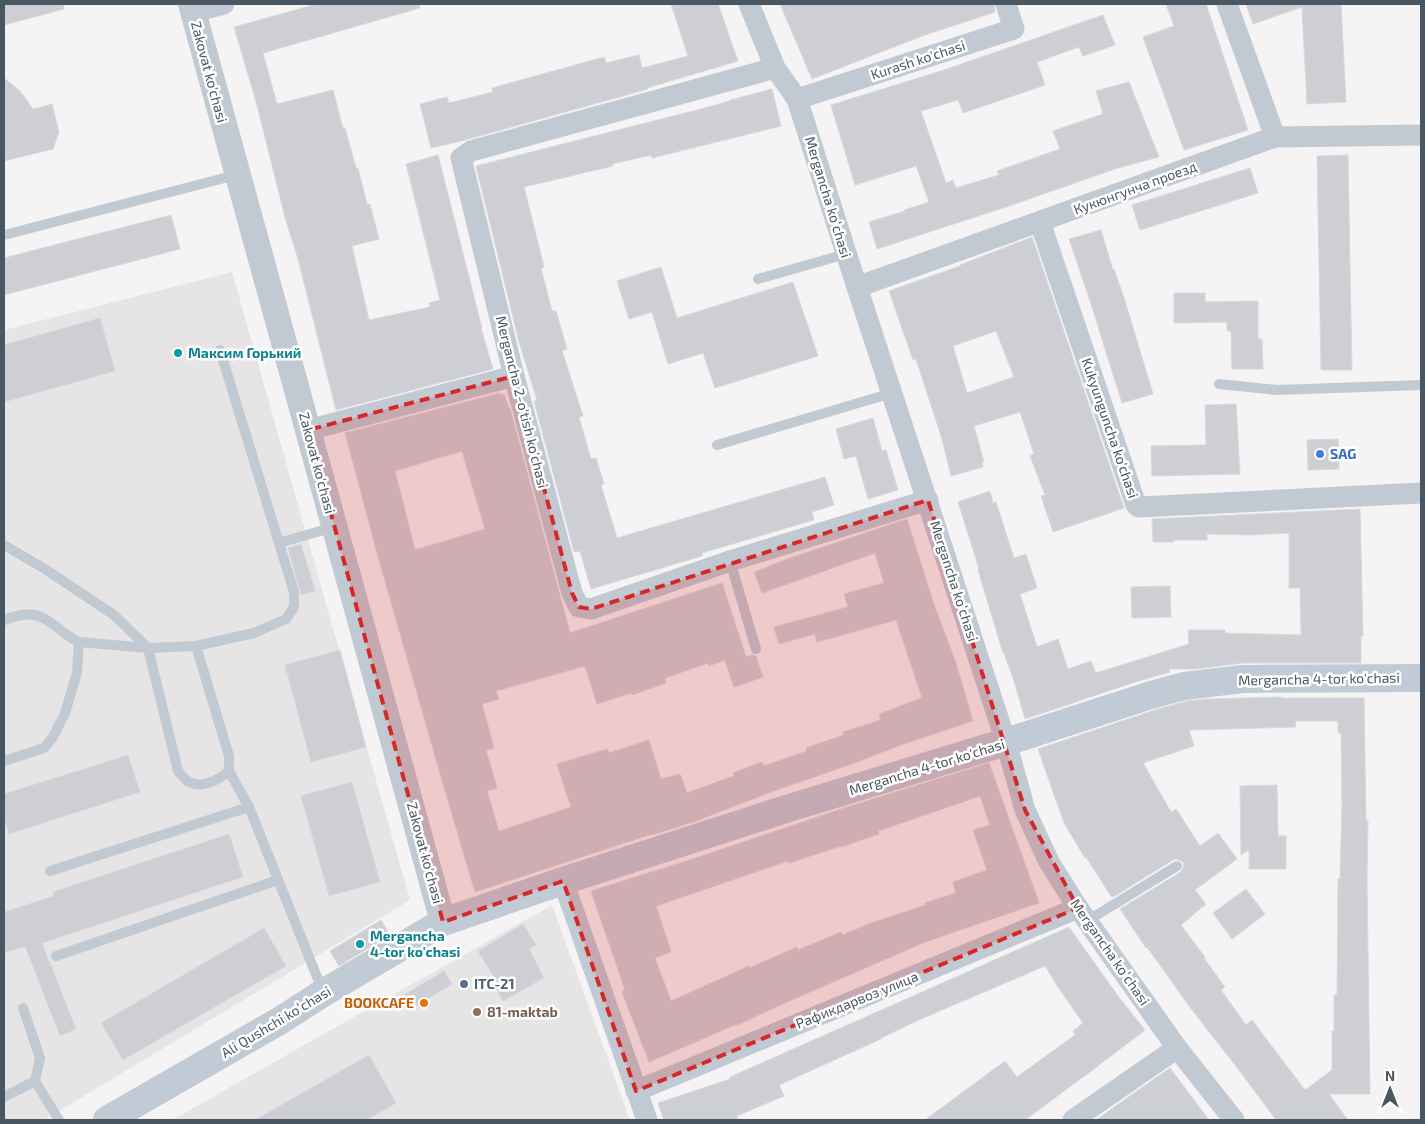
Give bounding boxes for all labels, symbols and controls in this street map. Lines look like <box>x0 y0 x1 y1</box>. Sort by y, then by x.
street label: Zakovat ko'chasi <box>188 19 231 125</box>
street label: Kurash ko'chasi <box>868 36 967 83</box>
street label: Mergancha koʻchasi <box>802 134 855 260</box>
street label: Кукюнгунча проезд <box>1071 157 1199 218</box>
street label: Mergancha 2-o'tish ko'chasi <box>493 314 552 490</box>
place label: Максим Горький <box>188 344 301 361</box>
marker: Максим Горький <box>172 347 184 359</box>
street label: Kukyunguncha ko'chasi <box>1078 356 1142 500</box>
street label: Zakovat ko'chasi <box>296 410 339 516</box>
place label: SAG <box>1330 445 1356 462</box>
marker: SAG <box>1314 448 1326 460</box>
street label: Mergancha koʻchasi <box>927 518 982 643</box>
street label: Mergancha 4-tor ko'chasi <box>1238 669 1400 688</box>
street label: Mergancha 4-tor ko'chasi <box>847 735 1007 798</box>
street label: Zakovat ko'chasi <box>404 800 447 906</box>
street label: Mergancha koʻchasi <box>1067 895 1154 1008</box>
place label: Mergancha 4-tor ko'chasi <box>370 927 460 960</box>
marker: Mergancha 4-tor ko'chasi <box>354 938 366 950</box>
street label: Рафикдарвоз улица <box>793 967 921 1032</box>
place label: ITC-21 <box>474 975 515 992</box>
marker: ITC-21 <box>458 978 470 990</box>
street label: Ali Qushchi koʻchasi <box>218 982 334 1061</box>
place label: BOOKCAFE <box>344 994 414 1011</box>
marker: BOOKCAFE <box>418 997 430 1009</box>
place label: 81-maktab <box>487 1003 558 1020</box>
marker: 81-maktab <box>471 1006 483 1018</box>
north arrow <box>1365 1064 1415 1114</box>
text: N <box>1385 1067 1395 1084</box>

